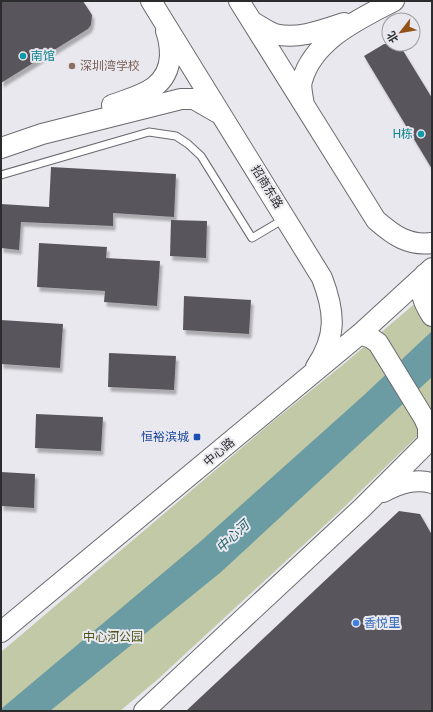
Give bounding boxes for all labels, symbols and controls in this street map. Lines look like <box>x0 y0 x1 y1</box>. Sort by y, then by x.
north arrow <box>381 12 421 52</box>
text: 北 <box>383 28 402 46</box>
place label: 南馆 <box>31 47 55 64</box>
marker: 南馆 <box>18 51 28 61</box>
place label: 深圳湾学校 <box>80 57 140 74</box>
marker: 深圳湾学校 <box>67 61 77 71</box>
place label: H栋 <box>393 125 413 142</box>
marker: H栋 <box>416 129 426 139</box>
street label: 招商东路 <box>247 162 287 212</box>
place label: 恒裕滨城 <box>141 428 189 445</box>
marker: 恒裕滨城 <box>192 432 202 442</box>
street label: 中心路 <box>199 434 238 470</box>
water label: 中心河 <box>212 514 255 557</box>
place label: 香悦里 <box>364 614 400 631</box>
marker: 香悦里 <box>351 618 361 628</box>
park label: 中心河公园 <box>83 628 143 645</box>

